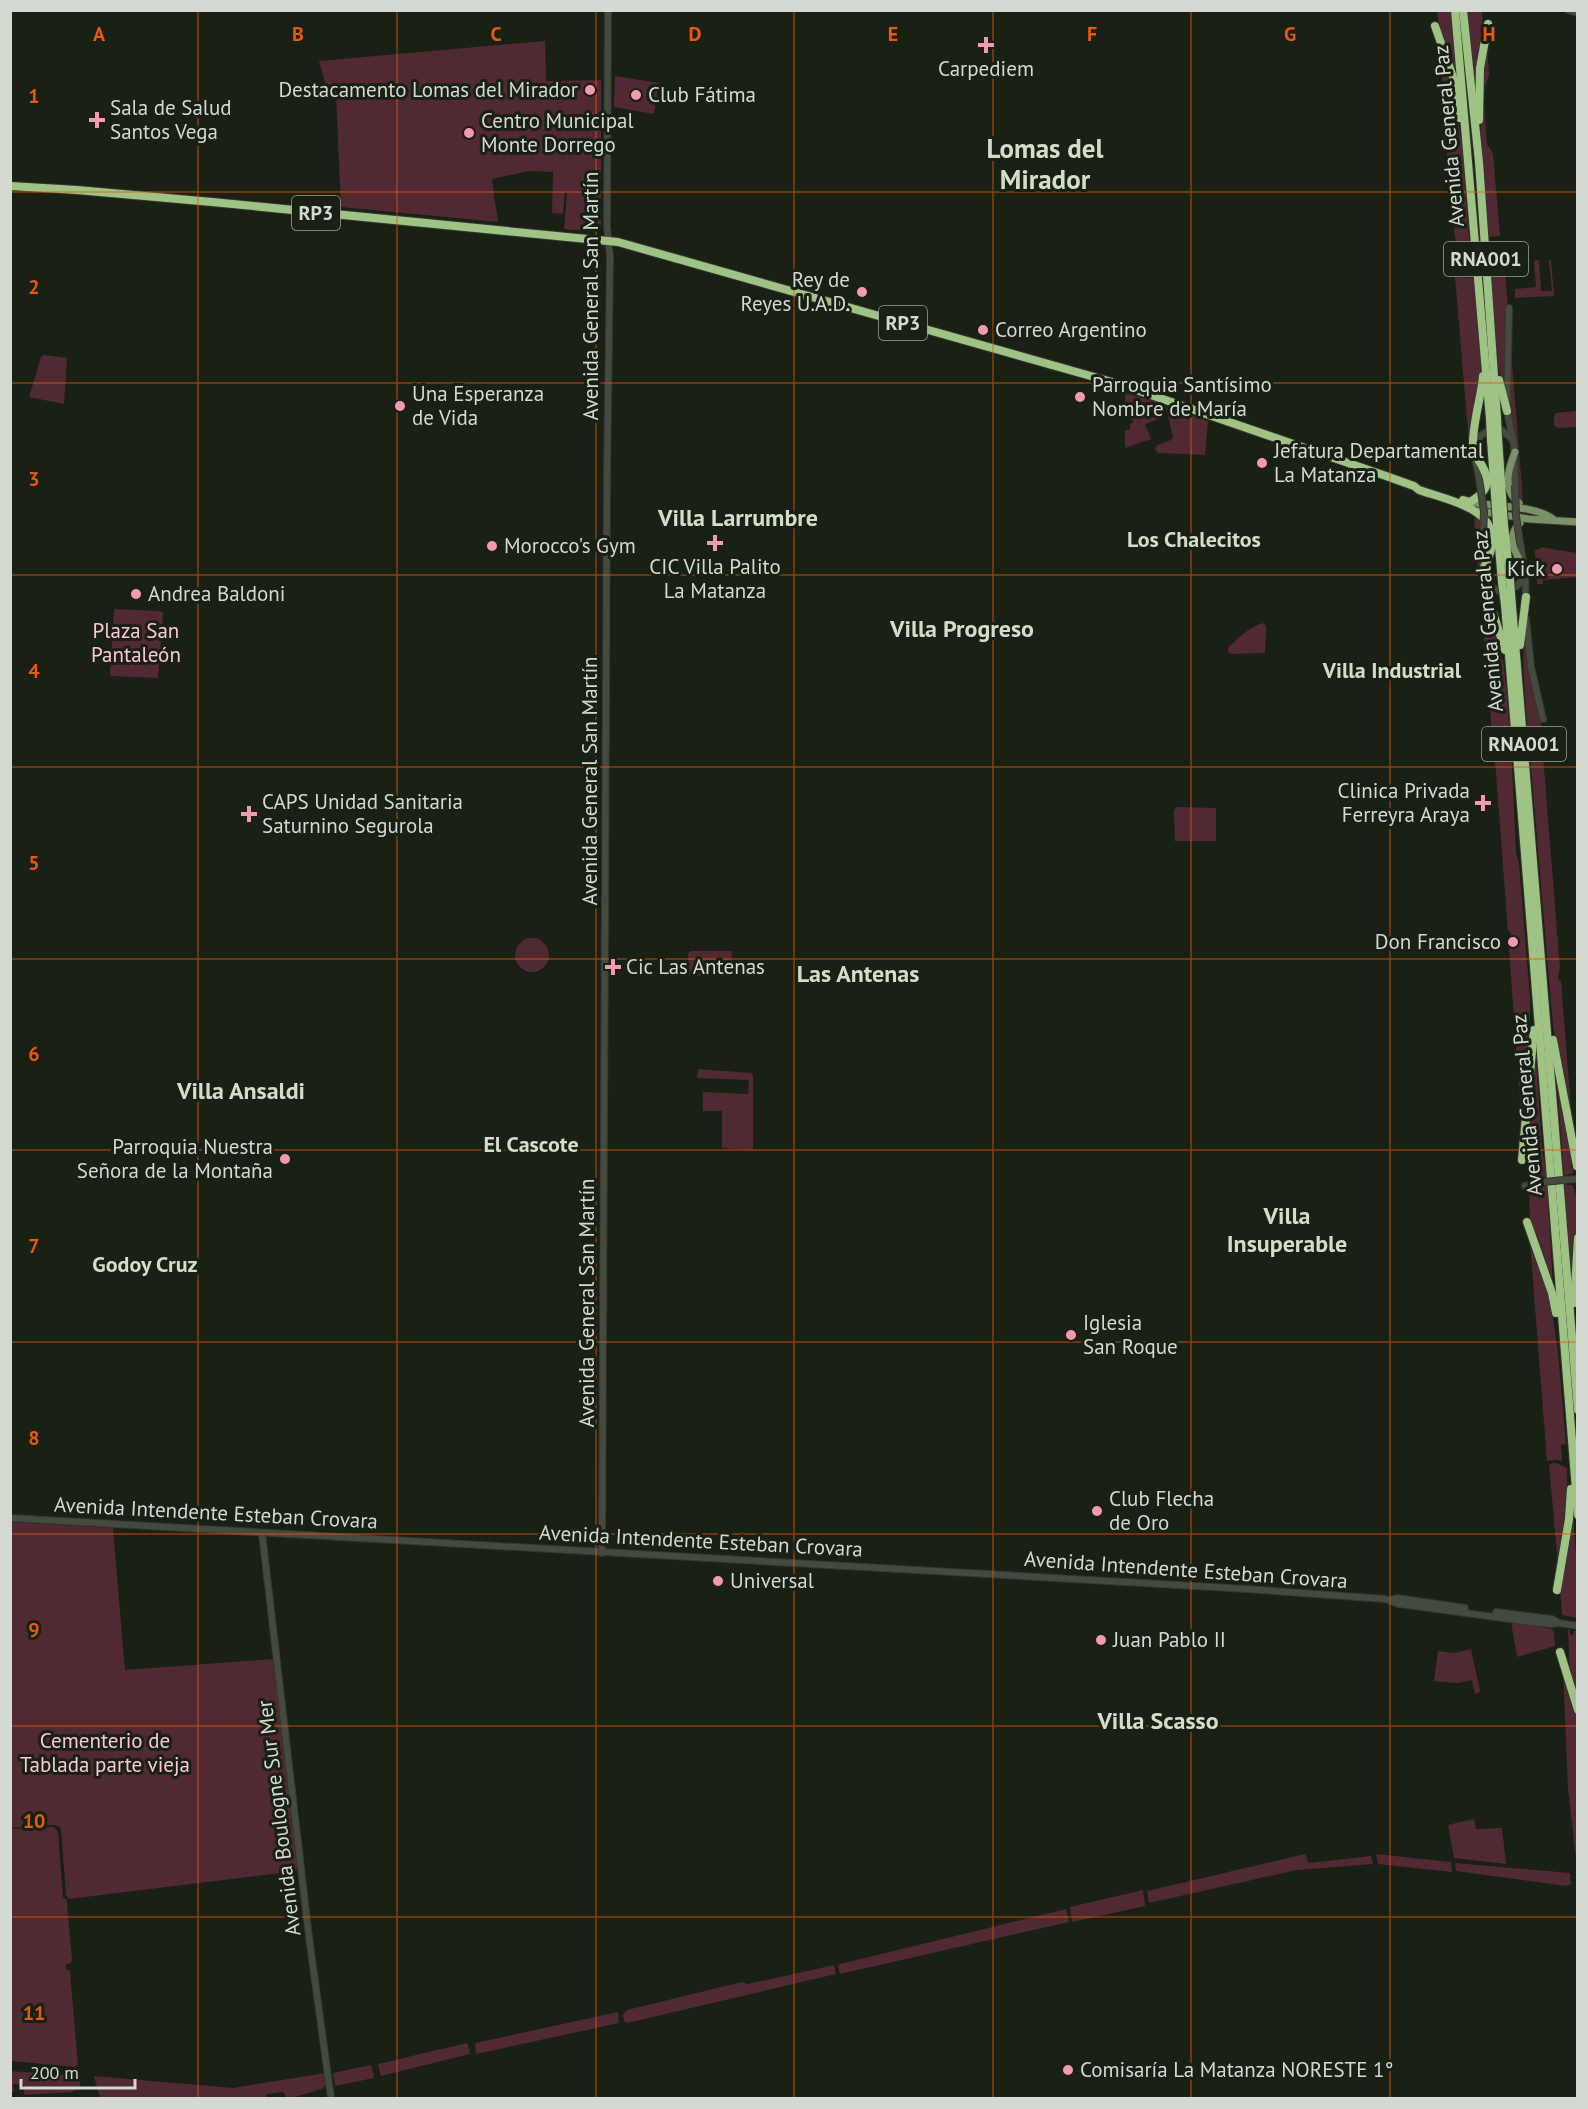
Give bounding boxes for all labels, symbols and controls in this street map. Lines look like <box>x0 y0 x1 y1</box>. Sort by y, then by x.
text: A <box>93 21 106 47</box>
text: B <box>292 21 304 47</box>
text: C <box>490 21 502 47</box>
text: D <box>689 21 702 47</box>
text: E <box>888 21 898 47</box>
text: F <box>1087 21 1097 47</box>
text: G <box>1284 21 1296 47</box>
text: H <box>1482 21 1496 47</box>
marker: Carpediem <box>977 36 995 54</box>
street label: Avenida General Paz <box>1427 44 1470 228</box>
place label: Carpediem <box>938 55 1034 82</box>
place label: Destacamento Lomas del Mirador <box>278 76 578 103</box>
place label: Club Fátima <box>648 81 756 108</box>
text: 1 <box>28 83 40 109</box>
marker: Destacamento Lomas del Mirador <box>583 83 597 97</box>
marker: Club Fátima <box>629 88 643 102</box>
place label: Sala de Salud Santos Vega <box>110 94 232 145</box>
place label: Centro Municipal Monte Dorrego <box>481 107 634 158</box>
marker: Sala de Salud Santos Vega <box>88 111 106 129</box>
marker: Centro Municipal Monte Dorrego <box>462 126 476 140</box>
district label: Lomas del Mirador <box>987 131 1104 196</box>
street label: Avenida General San Martín <box>577 171 604 421</box>
road number: RP3 <box>292 196 340 230</box>
road number: RNA001 <box>1444 242 1528 276</box>
place label: Rey de Reyes U.A.D. <box>741 266 850 317</box>
text: 2 <box>28 274 40 300</box>
marker: Rey de Reyes U.A.D. <box>855 285 869 299</box>
road number: RP3 <box>879 306 927 340</box>
place label: Correo Argentino <box>995 316 1147 343</box>
marker: Correo Argentino <box>976 323 990 337</box>
place label: Parroquia Santísimo Nombre de María <box>1092 371 1272 422</box>
place label: Una Esperanza de Vida <box>412 380 544 431</box>
marker: Parroquia Santísimo Nombre de María <box>1073 390 1087 404</box>
marker: Una Esperanza de Vida <box>393 399 407 413</box>
place label: Jefatura Departamental La Matanza <box>1273 437 1484 488</box>
marker: Jefatura Departamental La Matanza <box>1255 456 1269 470</box>
text: 3 <box>28 466 40 492</box>
district label: Villa Larrumbre <box>657 502 818 533</box>
district label: Los Chalecitos <box>1127 525 1261 553</box>
street label: Avenida General Paz <box>1466 529 1509 713</box>
place label: Morocco's Gym <box>504 532 636 559</box>
marker: CIC Villa Palito La Matanza <box>706 534 724 552</box>
marker: Morocco's Gym <box>485 539 499 553</box>
place label: CIC Villa Palito La Matanza <box>649 553 781 604</box>
place label: Kick <box>1507 555 1545 582</box>
marker: Kick <box>1550 562 1564 576</box>
place label: Andrea Baldoni <box>148 580 285 607</box>
marker: Andrea Baldoni <box>129 587 143 601</box>
district label: Villa Progreso <box>889 613 1034 644</box>
park label: Plaza San Pantaleón <box>91 617 181 668</box>
street label: Avenida General San Martín <box>576 656 603 906</box>
district label: Villa Industrial <box>1322 656 1462 684</box>
text: 4 <box>28 658 40 684</box>
road number: RNA001 <box>1482 727 1566 761</box>
place label: Clinica Privada Ferreyra Araya <box>1338 777 1470 828</box>
place label: CAPS Unidad Sanitaria Saturnino Segurola <box>262 788 463 839</box>
marker: Clinica Privada Ferreyra Araya <box>1474 794 1492 812</box>
marker: CAPS Unidad Sanitaria Saturnino Segurola <box>240 805 258 823</box>
text: 5 <box>28 850 40 876</box>
place label: Don Francisco <box>1375 928 1501 955</box>
marker: Don Francisco <box>1506 935 1520 949</box>
place label: Cic Las Antenas <box>626 953 765 980</box>
marker: Cic Las Antenas <box>604 958 622 976</box>
district label: Las Antenas <box>797 958 919 989</box>
street label: Avenida General Paz <box>1505 1013 1548 1197</box>
text: 6 <box>28 1041 40 1067</box>
district label: Villa Ansaldi <box>176 1075 305 1106</box>
district label: El Cascote <box>483 1130 579 1158</box>
place label: Parroquia Nuestra Señora de la Montaña <box>77 1133 273 1184</box>
marker: Parroquia Nuestra Señora de la Montaña <box>278 1152 292 1166</box>
street label: Avenida General San Martín <box>573 1178 600 1428</box>
district label: Villa Insuperable <box>1227 1200 1347 1259</box>
text: 7 <box>28 1233 40 1259</box>
district label: Godoy Cruz <box>92 1250 198 1278</box>
place label: Iglesia San Roque <box>1083 1309 1178 1360</box>
marker: Iglesia San Roque <box>1064 1328 1078 1342</box>
text: 8 <box>28 1425 40 1451</box>
place label: Club Flecha de Oro <box>1109 1485 1214 1536</box>
street label: Avenida Intendente Esteban Crovara <box>53 1491 379 1534</box>
marker: Club Flecha de Oro <box>1090 1504 1104 1518</box>
street label: Avenida Intendente Esteban Crovara <box>538 1519 864 1562</box>
street label: Avenida Intendente Esteban Crovara <box>1023 1545 1349 1594</box>
place label: Universal <box>730 1567 814 1594</box>
marker: Universal <box>711 1574 725 1588</box>
text: 9 <box>28 1617 40 1643</box>
place label: Juan Pablo II <box>1112 1626 1226 1653</box>
marker: Juan Pablo II <box>1094 1633 1108 1647</box>
street label: Avenida Boulogne Sur Mer <box>251 1699 306 1938</box>
district label: Villa Scasso <box>1096 1705 1219 1736</box>
park label: Cementerio de Tablada parte vieja <box>20 1727 190 1778</box>
text: 10 <box>23 1808 45 1834</box>
text: 11 <box>23 2000 45 2026</box>
scale bar <box>21 2052 135 2090</box>
place label: Comisaría La Matanza NORESTE 1° <box>1080 2056 1393 2083</box>
text: 200 m <box>30 2061 79 2084</box>
marker: Comisaría La Matanza NORESTE 1° <box>1061 2063 1075 2077</box>

